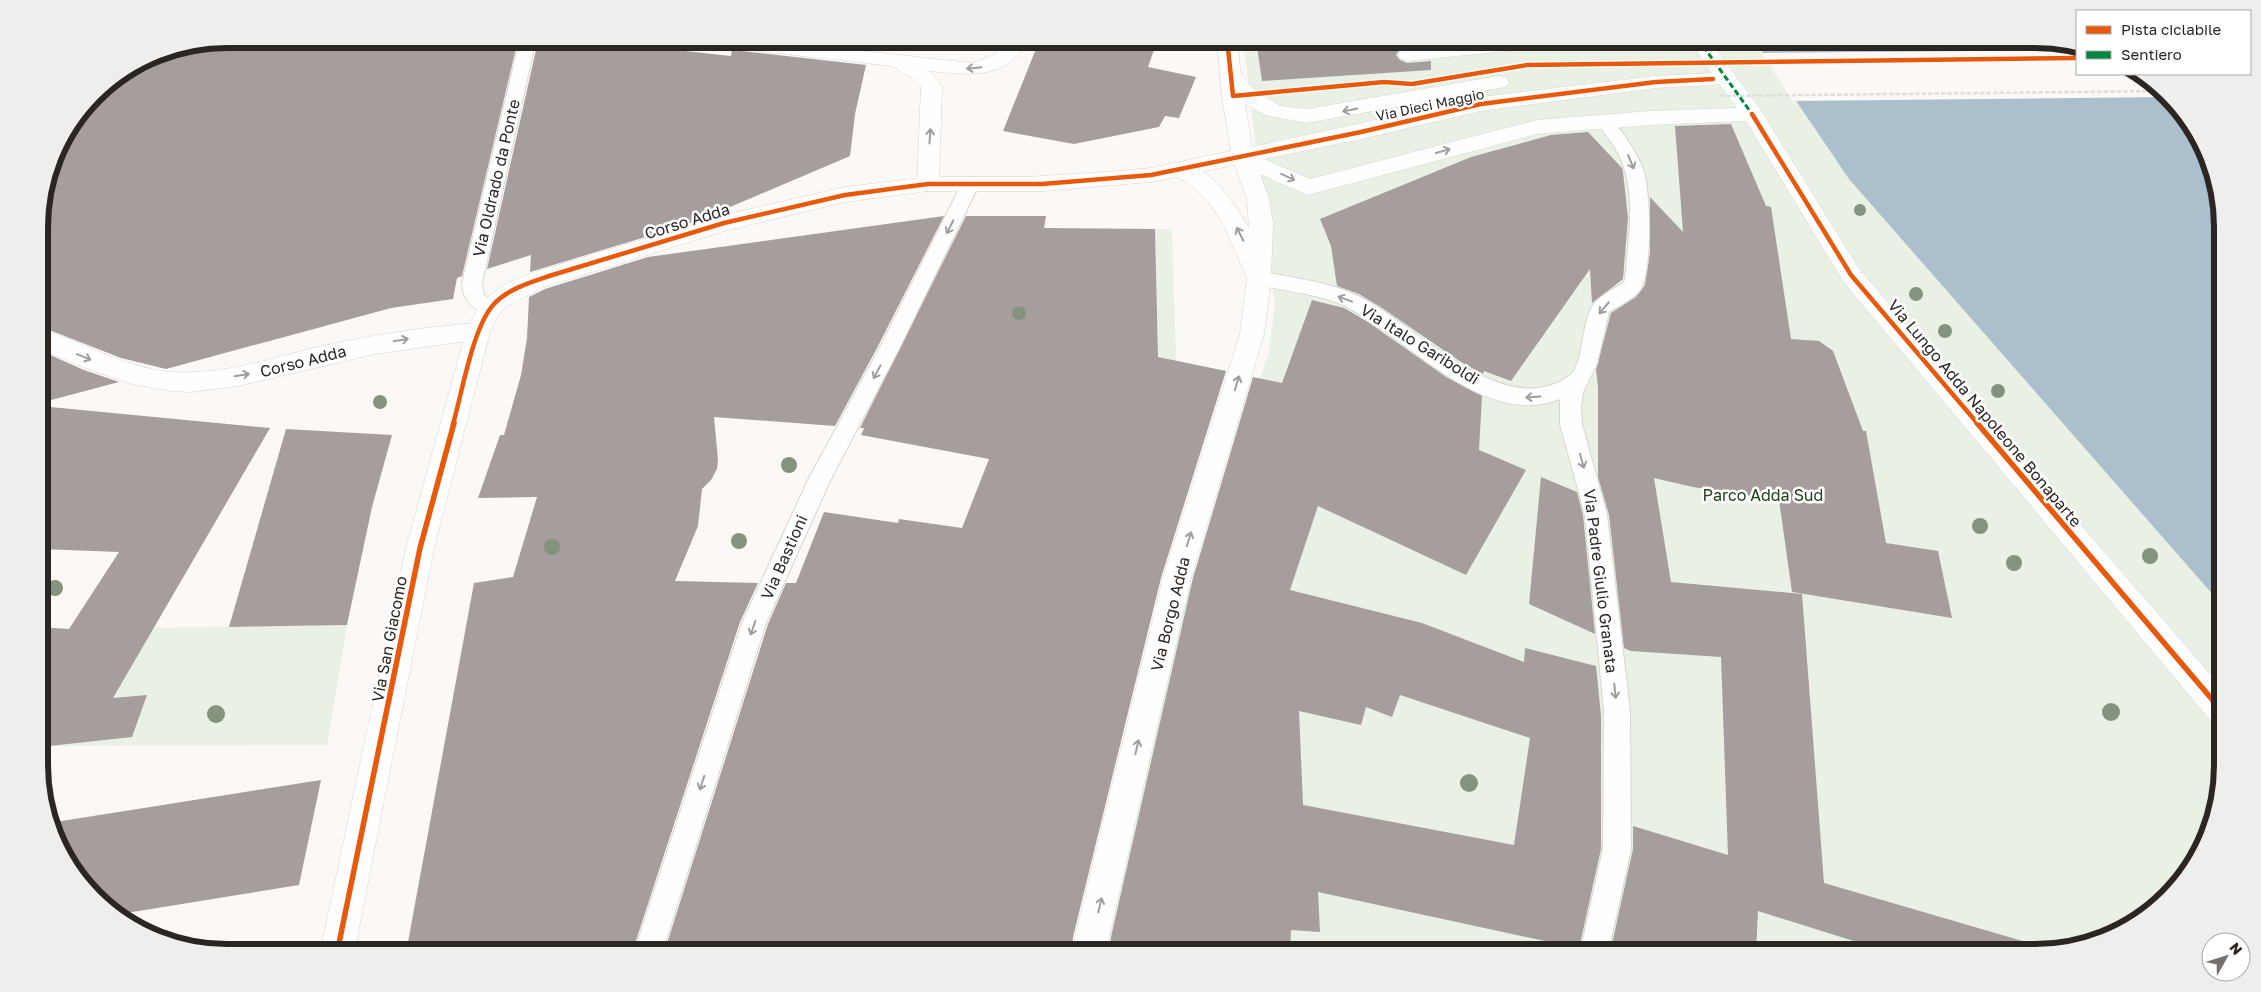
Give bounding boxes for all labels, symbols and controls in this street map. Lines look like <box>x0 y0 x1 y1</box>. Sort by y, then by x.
legend <box>2076 10 2251 75</box>
text: Pista ciclabile <box>2121 20 2222 38</box>
text: Sentiero <box>2121 45 2182 63</box>
one-way arrow <box>966 63 982 73</box>
street label: Via Dieci Maggio <box>1374 85 1486 124</box>
street label: Via Oldrado da Ponte <box>468 97 524 259</box>
one-way arrow <box>1342 105 1358 115</box>
one-way arrow <box>925 128 934 144</box>
one-way arrow <box>1435 146 1451 156</box>
one-way arrow <box>1627 154 1637 169</box>
one-way arrow <box>1280 173 1295 183</box>
street label: Corso Adda <box>642 199 732 243</box>
one-way arrow <box>945 219 954 234</box>
one-way arrow <box>1235 226 1245 241</box>
one-way arrow <box>1338 294 1353 303</box>
street label: Via Lungo Adda Napoleone Bonaparte <box>1884 295 2086 531</box>
street label: Via Italo Gariboldi <box>1357 299 1483 389</box>
one-way arrow <box>1598 301 1609 314</box>
one-way arrow <box>392 334 408 344</box>
street label: Corso Adda <box>258 341 348 381</box>
one-way arrow <box>76 353 91 362</box>
one-way arrow <box>872 364 881 379</box>
one-way arrow <box>234 370 250 380</box>
one-way arrow <box>1232 376 1242 392</box>
one-way arrow <box>1525 393 1541 402</box>
one-way arrow <box>1578 453 1587 469</box>
park label: Parco Adda Sud <box>1703 485 1823 505</box>
street label: Via Padre Giulio Granata <box>1580 488 1622 674</box>
street label: Via Bastioni <box>756 511 812 603</box>
one-way arrow <box>1185 531 1195 547</box>
street label: Via Borgo Adda <box>1146 555 1194 673</box>
street label: Via San Giacomo <box>367 574 411 704</box>
one-way arrow <box>748 620 757 636</box>
one-way arrow <box>1610 682 1620 698</box>
one-way arrow <box>1133 740 1142 756</box>
one-way arrow <box>697 774 707 790</box>
one-way arrow <box>1096 898 1105 914</box>
north arrow <box>2201 932 2251 982</box>
text: N <box>2227 939 2246 958</box>

